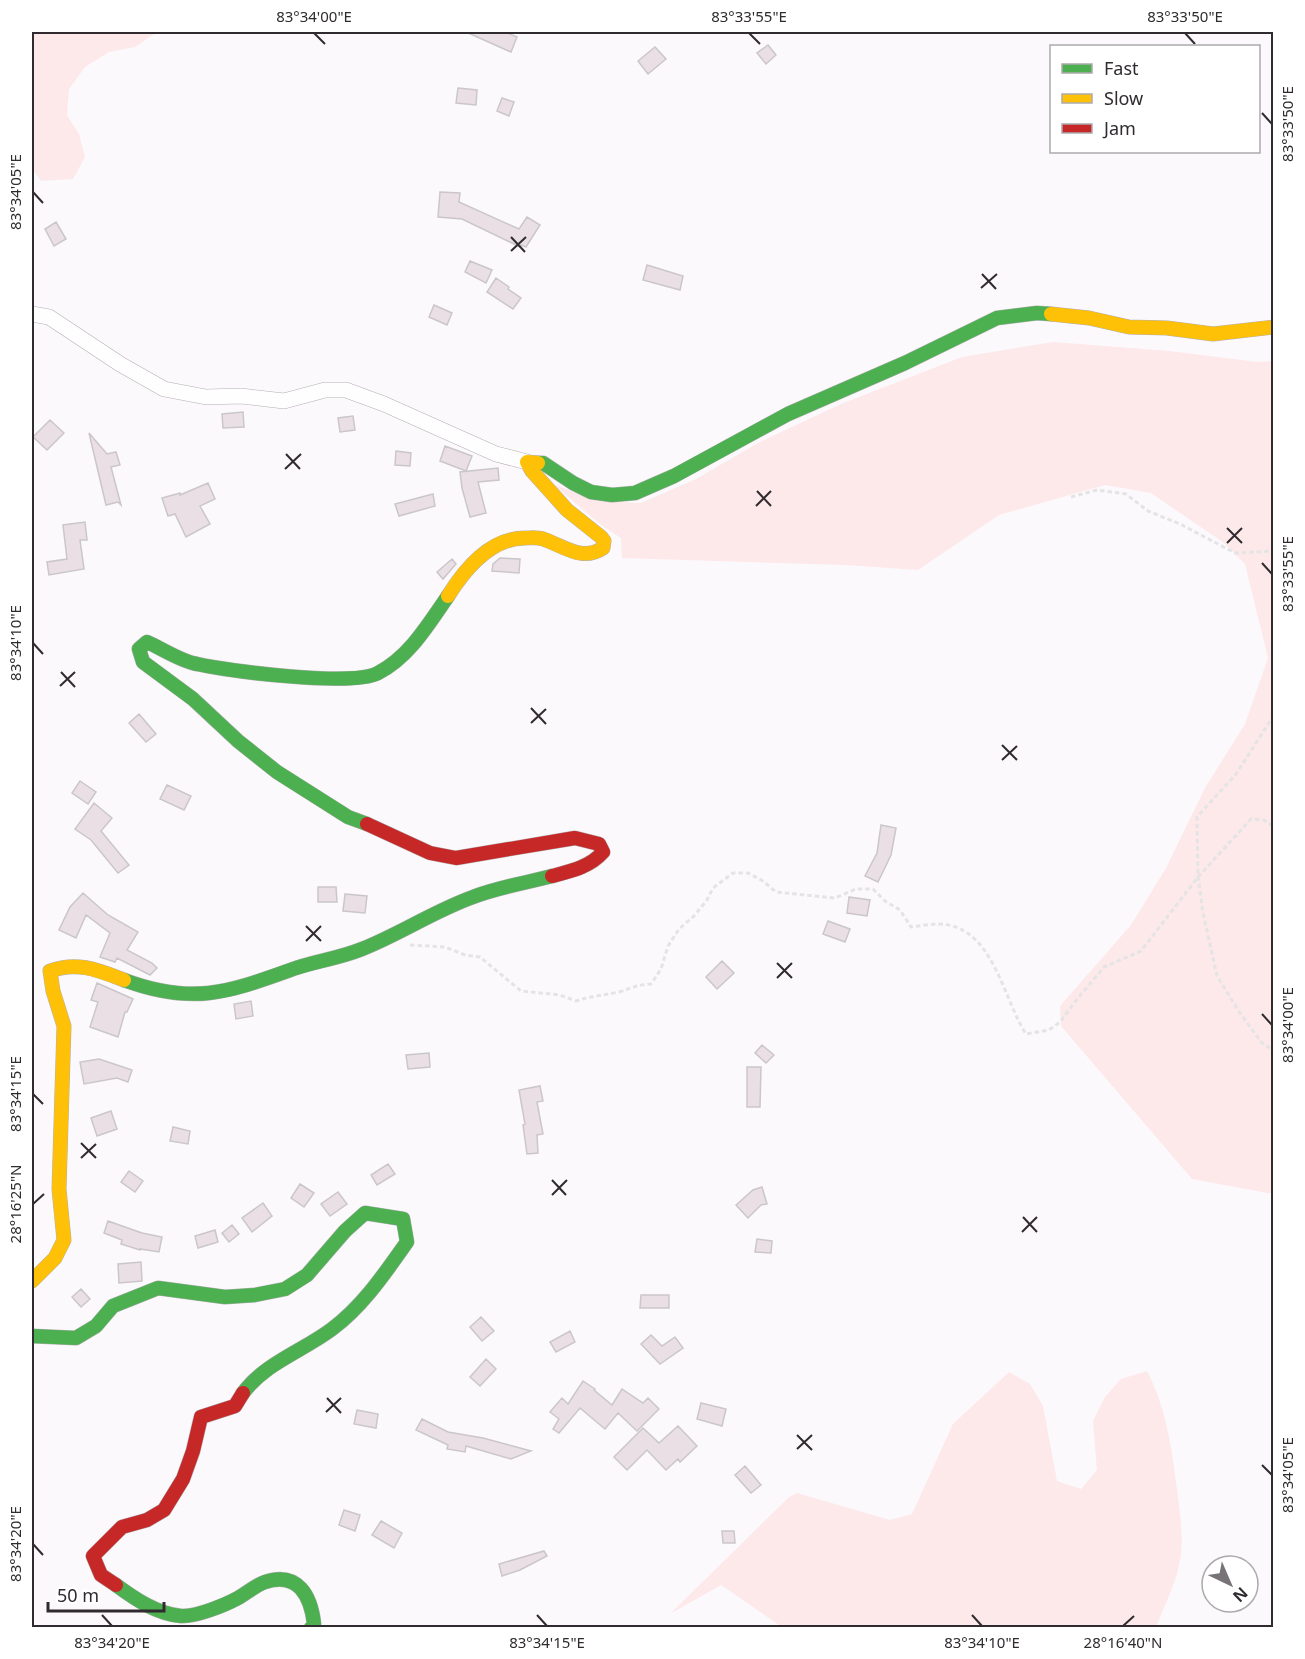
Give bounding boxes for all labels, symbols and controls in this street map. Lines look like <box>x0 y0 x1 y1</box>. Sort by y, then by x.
text: 83°34'00"E <box>276 6 352 26</box>
text: 83°33'55"E <box>711 6 787 26</box>
text: 83°33'50"E <box>1147 6 1223 26</box>
legend <box>1050 45 1260 153</box>
text: Fast <box>1104 56 1139 80</box>
text: Slow <box>1104 86 1143 110</box>
text: 83°33'50"E <box>1277 86 1297 162</box>
text: Jam <box>1102 116 1136 140</box>
text: 83°34'05"E <box>5 154 25 230</box>
text: 83°33'55"E <box>1277 536 1297 612</box>
text: 83°34'10"E <box>5 605 25 681</box>
text: 83°34'00"E <box>1277 987 1297 1063</box>
text: 83°34'15"E <box>5 1056 25 1132</box>
text: 28°16'25"N <box>5 1165 25 1243</box>
text: 83°34'05"E <box>1277 1437 1297 1513</box>
text: 83°34'20"E <box>5 1506 25 1582</box>
north arrow <box>1200 1554 1260 1614</box>
scale bar <box>48 1575 164 1613</box>
text: N <box>1228 1582 1253 1607</box>
text: 50 m <box>57 1583 99 1607</box>
text: 83°34'20"E <box>74 1632 150 1652</box>
text: 83°34'15"E <box>509 1632 585 1652</box>
text: 83°34'10"E <box>944 1632 1020 1652</box>
text: 28°16'40"N <box>1084 1632 1162 1652</box>

